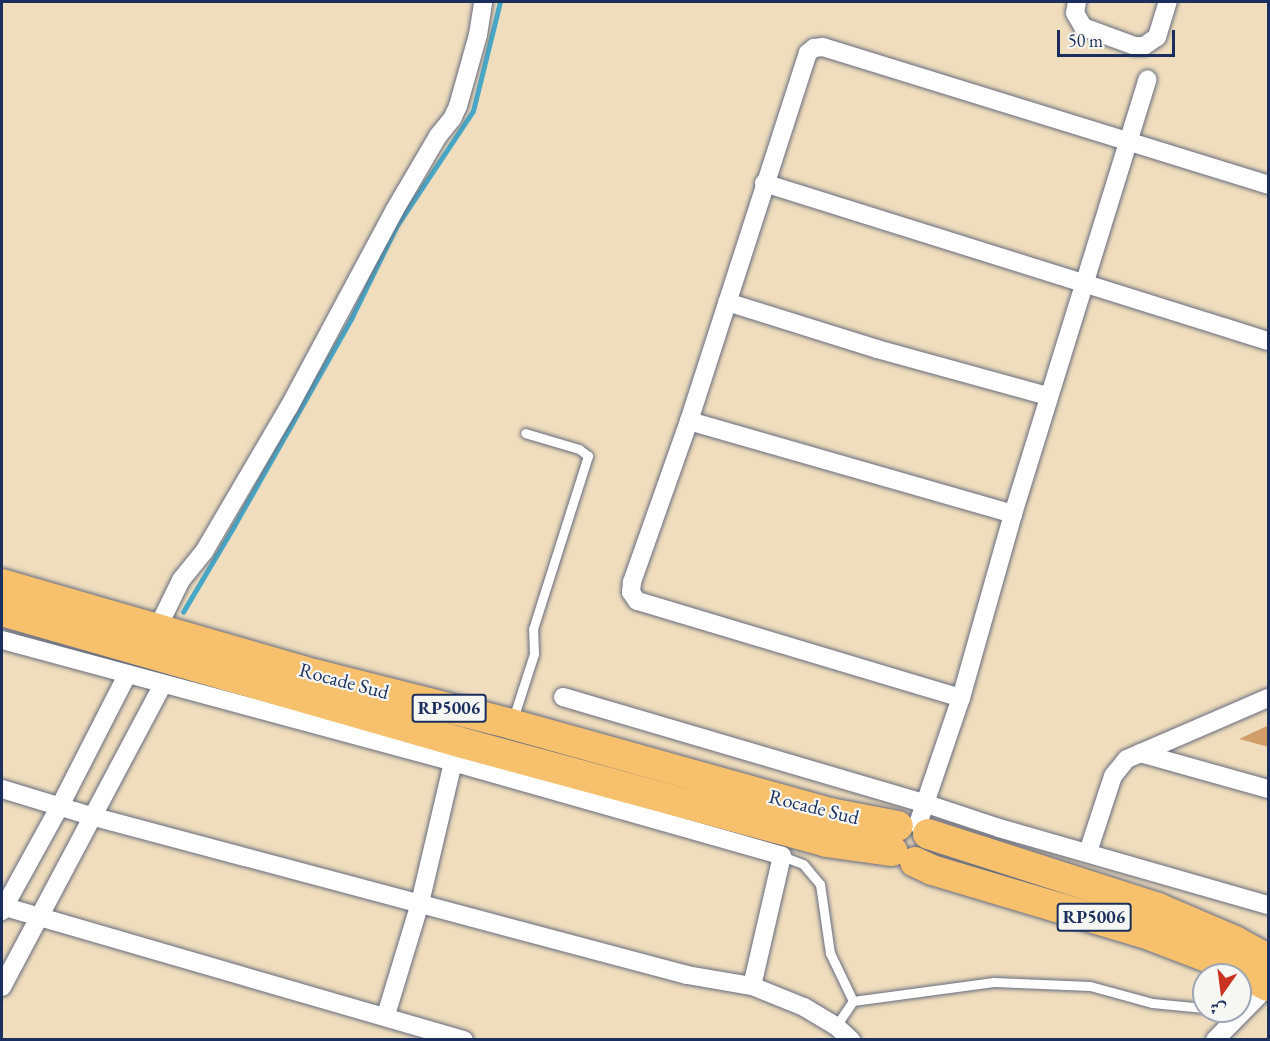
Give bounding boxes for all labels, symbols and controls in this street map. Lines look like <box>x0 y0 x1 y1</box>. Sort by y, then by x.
scale bar <box>1060 18 1178 56</box>
text: 50 m <box>1068 29 1103 52</box>
street label: Rocade Sud <box>297 658 391 704</box>
road number: RP5006 <box>412 693 486 723</box>
street label: Rocade Sud <box>767 784 861 830</box>
road number: RP5006 <box>1056 902 1132 932</box>
north arrow <box>1192 963 1252 1023</box>
text: ش <box>1208 997 1228 1021</box>

